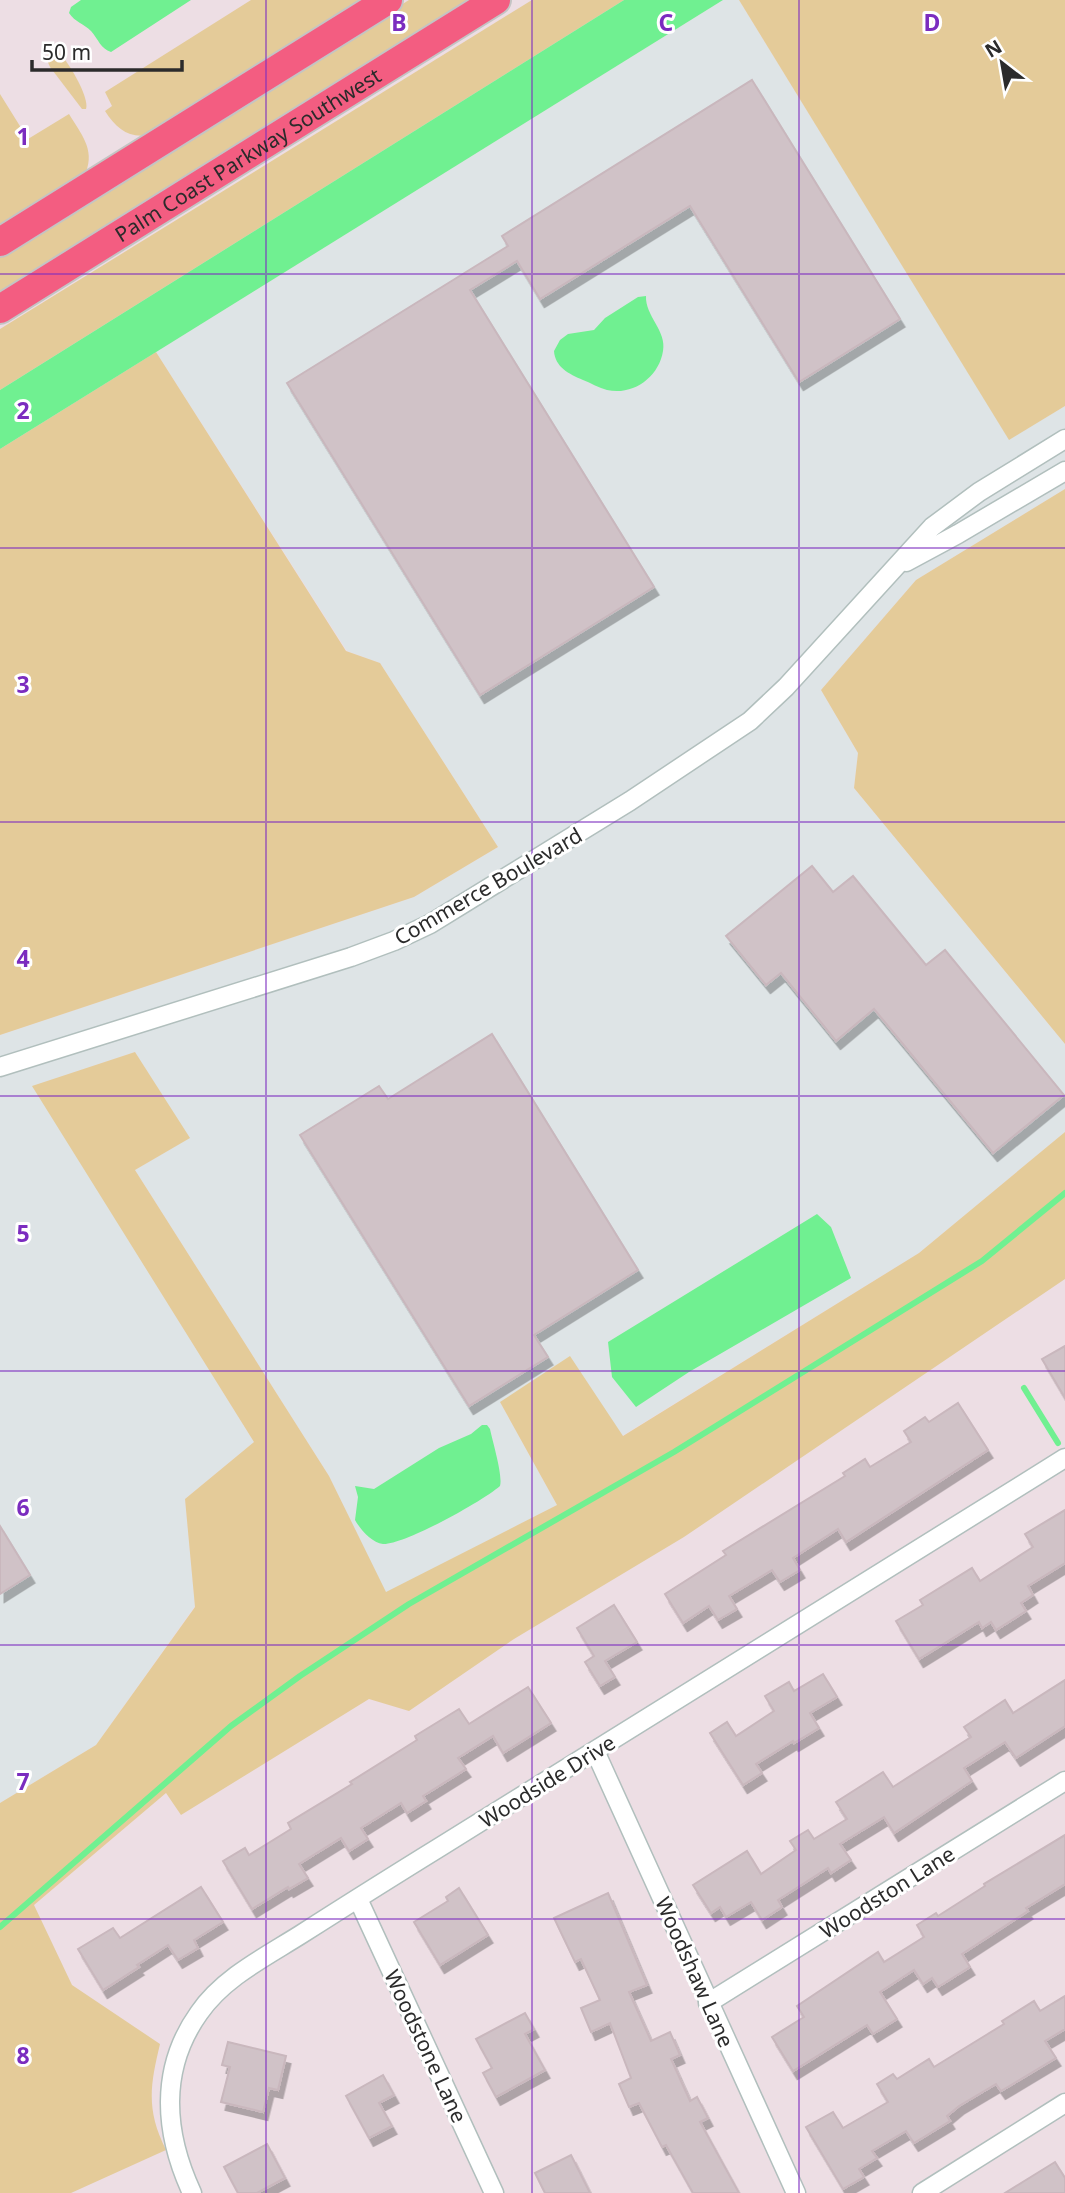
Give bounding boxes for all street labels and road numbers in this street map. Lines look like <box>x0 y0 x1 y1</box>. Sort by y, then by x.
street label: Palm Coast Parkway Southwest <box>109 61 387 248</box>
street label: Commerce Boulevard <box>389 821 587 951</box>
street label: Woodside Drive <box>474 1728 620 1834</box>
street label: Woodston Lane <box>814 1839 960 1945</box>
street label: Woodshaw Lane <box>649 1892 741 2052</box>
street label: Woodstone Lane <box>378 1965 474 2127</box>

